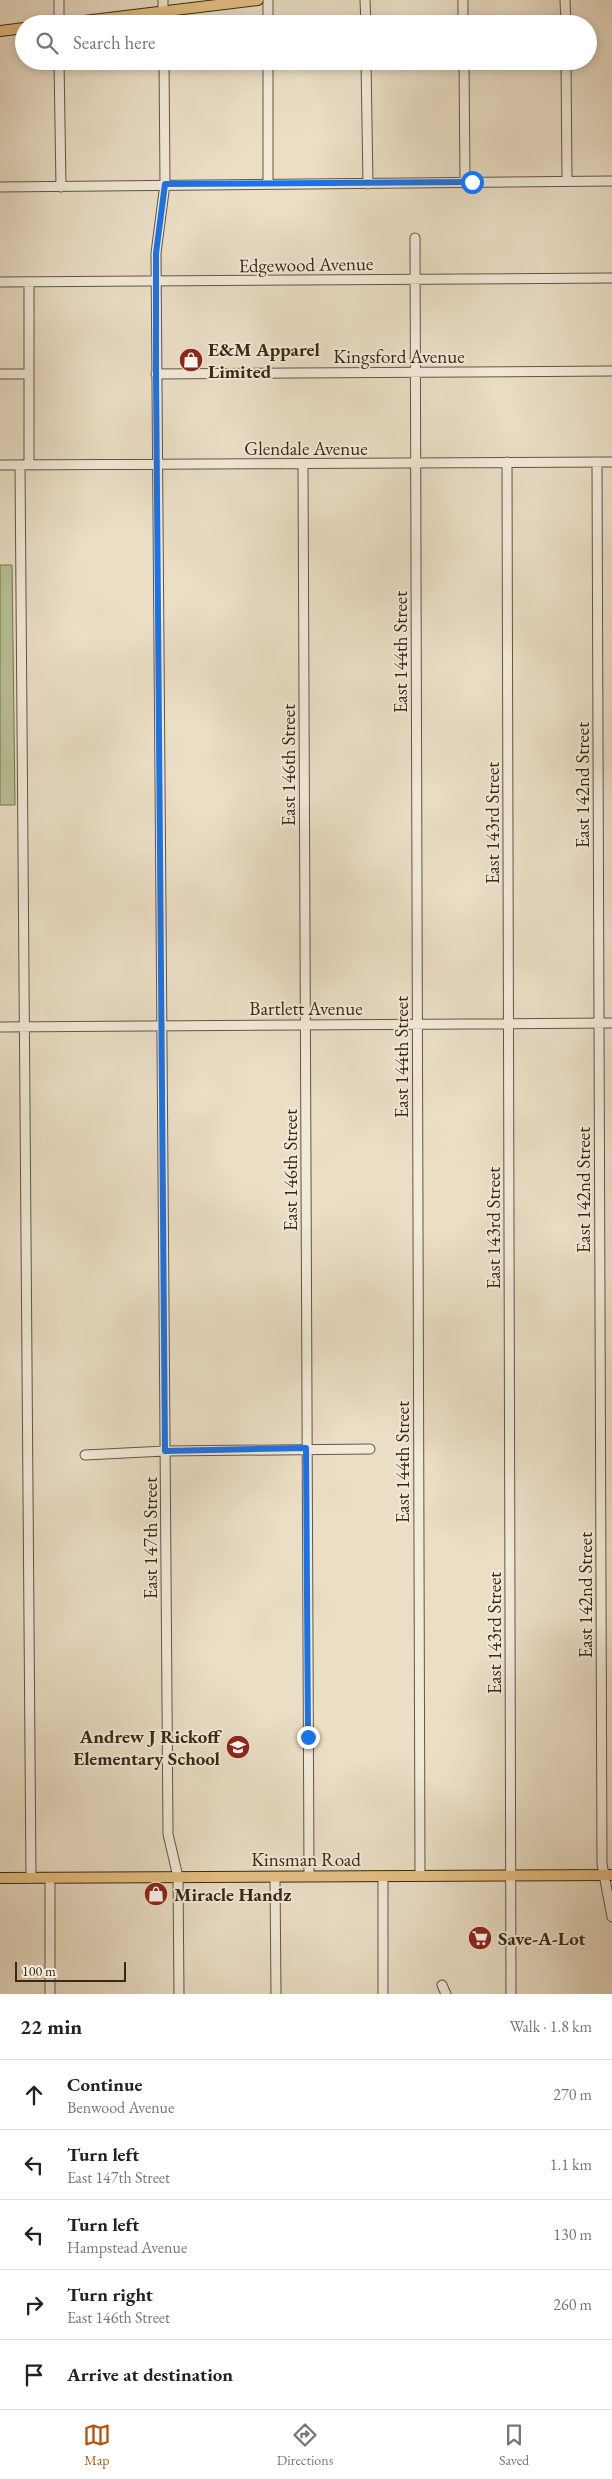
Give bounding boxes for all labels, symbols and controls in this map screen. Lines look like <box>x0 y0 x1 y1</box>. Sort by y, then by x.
search box <box>15 15 597 70</box>
icon: search <box>33 29 61 57</box>
text: Search here <box>73 30 155 55</box>
route start <box>461 171 484 194</box>
street label: Edgewood Avenue <box>238 251 374 278</box>
place label: E&M Apparel Limited <box>208 337 320 384</box>
street label: Kingsford Avenue <box>333 344 465 369</box>
shop icon: E&M Apparel Limited <box>178 347 204 373</box>
street label: Glendale Avenue <box>244 436 368 461</box>
street label: East 144th Street <box>388 591 413 713</box>
street label: East 146th Street <box>276 704 301 826</box>
street label: East 142nd Street <box>570 722 595 848</box>
street label: East 143rd Street <box>480 762 505 884</box>
street label: Bartlett Avenue <box>249 996 363 1021</box>
street label: East 144th Street <box>389 996 414 1118</box>
street label: East 146th Street <box>278 1109 303 1231</box>
street label: East 142nd Street <box>571 1127 596 1253</box>
street label: East 143rd Street <box>481 1167 506 1289</box>
street label: East 144th Street <box>390 1401 415 1523</box>
street label: East 147th Street <box>138 1477 163 1599</box>
street label: East 142nd Street <box>573 1532 598 1658</box>
street label: East 143rd Street <box>482 1572 507 1694</box>
place label: Andrew J Rickoff Elementary School <box>73 1724 222 1771</box>
route end <box>297 1726 320 1749</box>
school or university icon: Andrew J Rickoff Elementary School <box>225 1734 251 1760</box>
street label: Kinsman Road <box>251 1847 361 1872</box>
shop icon: Miracle Handz <box>143 1881 169 1907</box>
place label: Miracle Handz <box>174 1882 292 1907</box>
supermarket icon: Save-A-Lot <box>467 1925 493 1951</box>
place label: Save-A-Lot <box>498 1926 586 1951</box>
scale bar <box>15 1959 126 1982</box>
text: 100 m <box>22 1962 56 1980</box>
text: 22 min <box>20 2013 82 2040</box>
text: Walk · 1.8 km <box>509 2016 592 2037</box>
text: Continue <box>67 2072 142 2097</box>
icon: ahead <box>20 2081 48 2109</box>
text: 270 m <box>553 2084 592 2105</box>
text: Benwood Avenue <box>67 2097 174 2118</box>
text: Turn left <box>67 2142 139 2167</box>
icon: left <box>20 2151 48 2179</box>
text: 1.1 km <box>550 2154 592 2175</box>
text: East 147th Street <box>67 2167 170 2188</box>
text: Turn left <box>67 2212 139 2237</box>
icon: left <box>20 2221 48 2249</box>
text: 130 m <box>553 2224 592 2245</box>
text: Hampstead Avenue <box>67 2237 187 2258</box>
text: Turn right <box>67 2282 153 2307</box>
icon: right <box>20 2291 48 2319</box>
text: 260 m <box>553 2294 592 2315</box>
text: East 146th Street <box>67 2307 170 2328</box>
icon: arrive <box>20 2361 48 2389</box>
text: Arrive at destination <box>67 2362 233 2387</box>
tab: Map <box>83 2421 111 2469</box>
tab: Directions <box>277 2421 333 2469</box>
tab: Saved <box>499 2421 529 2469</box>

